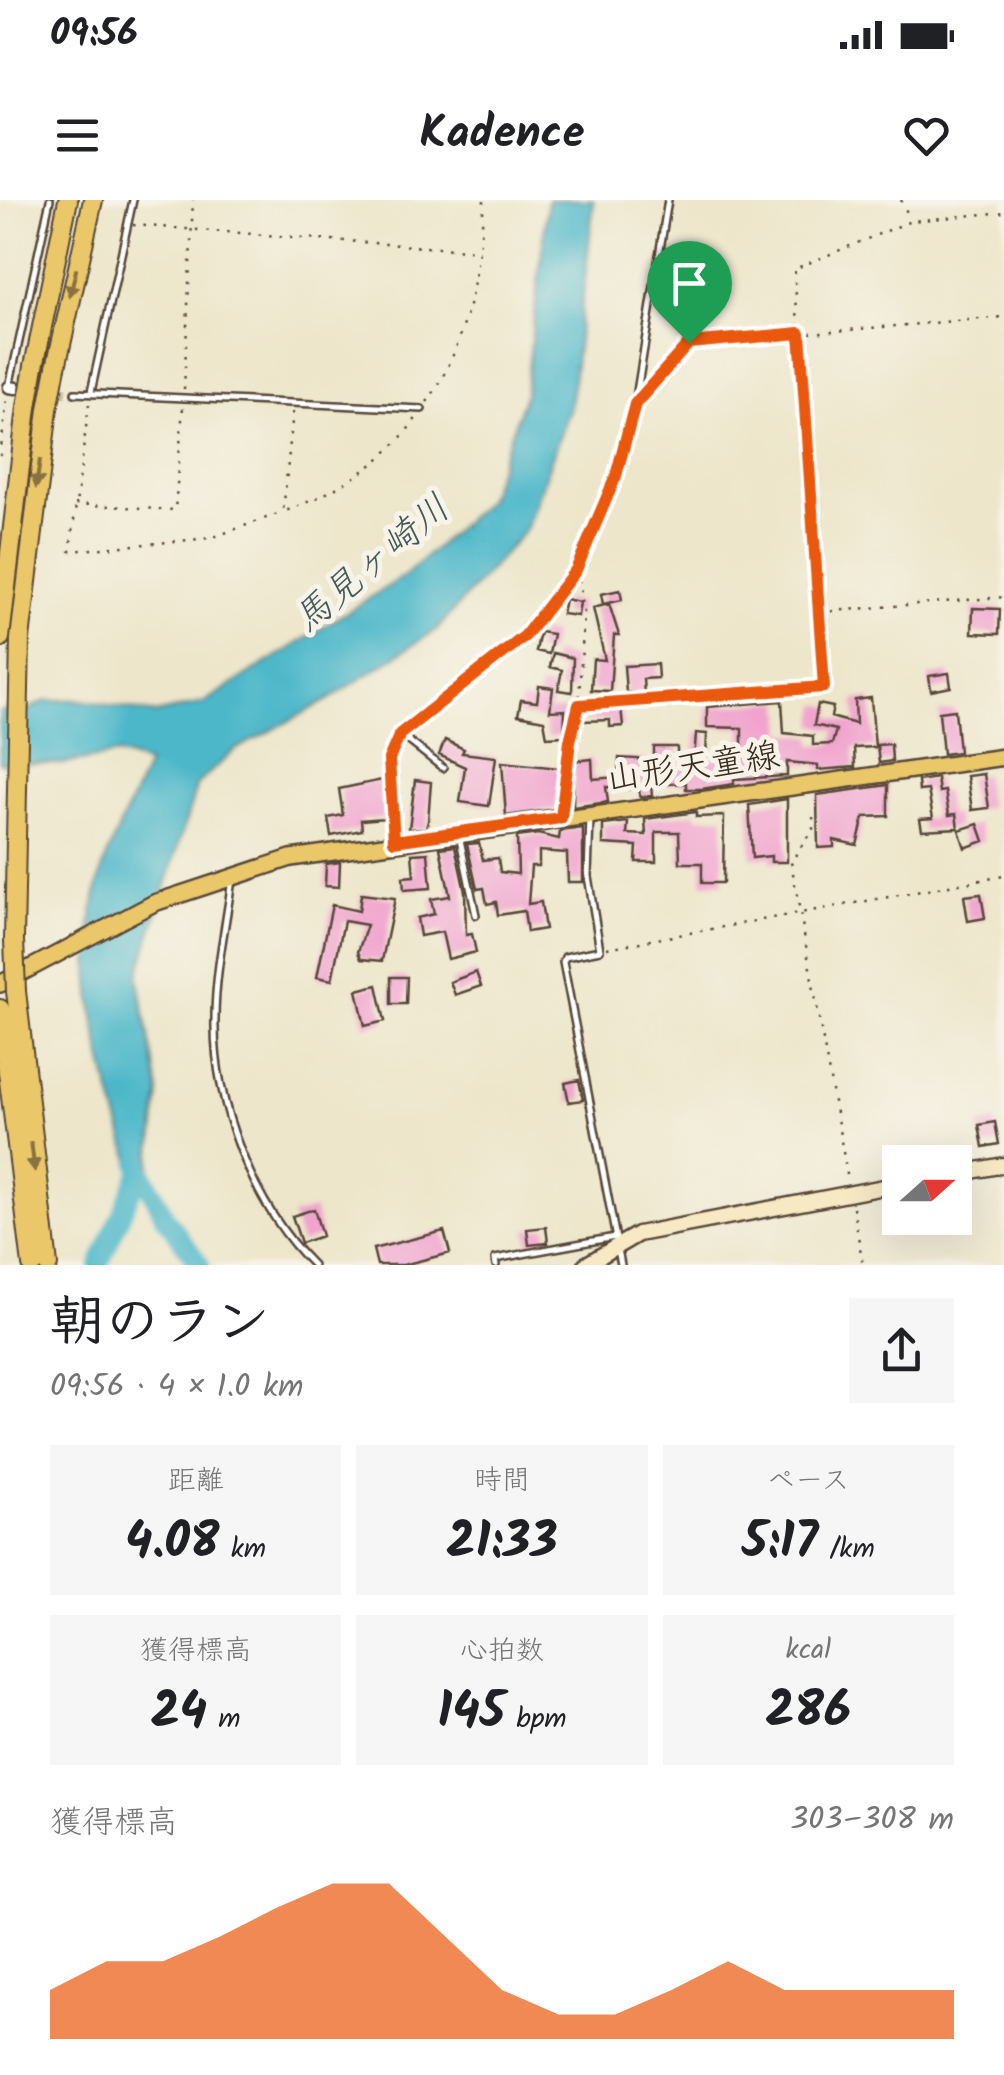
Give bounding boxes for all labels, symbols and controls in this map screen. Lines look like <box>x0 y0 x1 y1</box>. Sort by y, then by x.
text: 09:56 <box>50 5 138 65</box>
text: Kadence <box>419 99 585 171</box>
icon: menu <box>50 108 105 163</box>
icon: heart <box>899 108 954 163</box>
pin <box>647 241 732 344</box>
icon: arrive <box>662 256 717 311</box>
one-way arrow <box>65 268 81 299</box>
one-way arrow <box>30 458 46 490</box>
water label: 馬見ヶ崎川 <box>281 481 465 649</box>
street label: 山形天童線 <box>602 729 784 809</box>
one-way arrow <box>25 1142 41 1174</box>
north arrow <box>882 1145 972 1235</box>
map controls <box>882 1145 972 1235</box>
text: 朝のラン <box>50 1281 270 1368</box>
button: share <box>849 1298 954 1403</box>
text: 09:56 · 4 × 1.0 km <box>50 1362 304 1413</box>
text: 距離 <box>168 1459 224 1504</box>
text: 時間 <box>474 1459 530 1504</box>
text: ペース <box>767 1459 849 1504</box>
text: 4.08 <box>125 1504 219 1584</box>
text: 21:33 <box>446 1504 558 1584</box>
text: 5:17 <box>742 1504 818 1584</box>
text: km <box>219 1527 266 1572</box>
text: /km <box>818 1527 875 1572</box>
text: kcal <box>786 1628 831 1673</box>
text: 獲得標高 <box>140 1629 252 1674</box>
text: 心拍数 <box>460 1629 544 1674</box>
text: 286 <box>765 1673 851 1753</box>
text: 24 <box>151 1674 207 1754</box>
text: 145 <box>437 1674 505 1754</box>
text: m <box>207 1697 241 1742</box>
text: bpm <box>505 1697 567 1742</box>
text: 303–308 m <box>790 1795 954 1846</box>
text: 獲得標高 <box>50 1798 178 1849</box>

